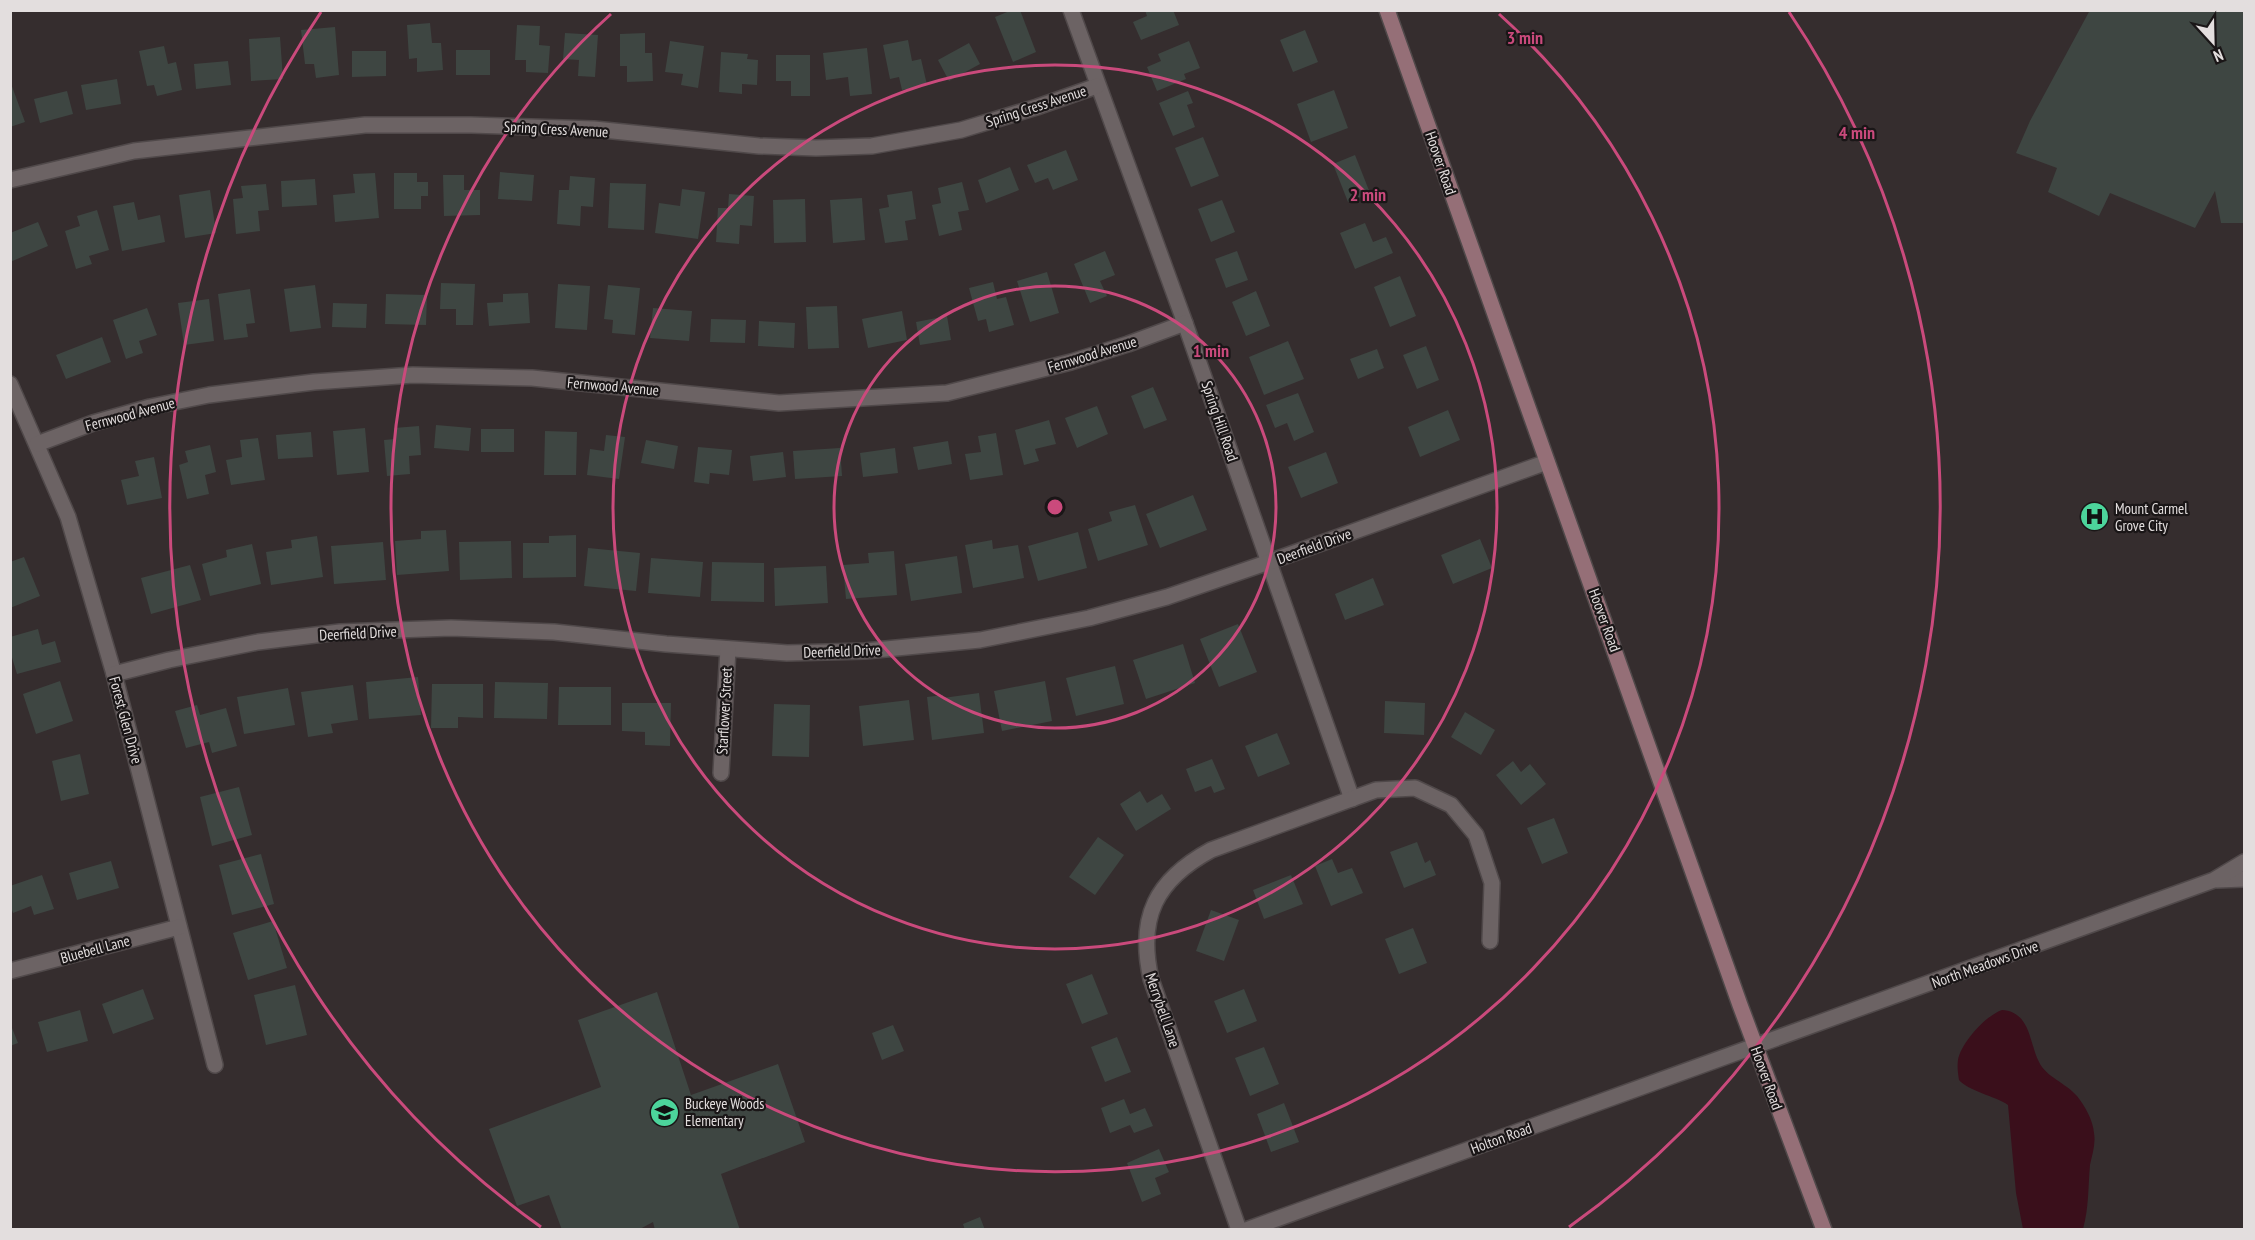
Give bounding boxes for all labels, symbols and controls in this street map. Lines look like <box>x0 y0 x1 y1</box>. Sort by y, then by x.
north arrow <box>2183 12 2243 72</box>
text: 3 min <box>1507 26 1543 49</box>
text: N <box>2211 45 2226 67</box>
street label: Spring Cress Avenue <box>983 81 1089 131</box>
street label: Spring Cress Avenue <box>503 117 609 141</box>
text: 4 min <box>1839 121 1875 144</box>
street label: Hoover Road <box>1421 129 1461 197</box>
text: 2 min <box>1350 183 1386 206</box>
street label: Fernwood Avenue <box>1045 331 1139 377</box>
text: 1 min <box>1193 339 1229 362</box>
street label: Fernwood Avenue <box>566 373 660 399</box>
street label: Spring Hill Road <box>1197 378 1243 464</box>
street label: Fernwood Avenue <box>83 393 177 435</box>
centre of rings <box>1045 497 1065 517</box>
place label: Mount Carmel Grove City <box>2115 499 2188 535</box>
hospital icon: Mount Carmel Grove City <box>2078 501 2110 533</box>
street label: Deerfield Drive <box>1274 524 1354 568</box>
street label: Hoover Road <box>1585 586 1625 654</box>
street label: Deerfield Drive <box>319 621 397 645</box>
street label: Deerfield Drive <box>803 640 881 662</box>
street label: Starflower Street <box>712 667 736 755</box>
street label: Forest Glen Drive <box>105 674 147 766</box>
street label: Bluebell Lane <box>58 931 132 967</box>
street label: North Meadows Drive <box>1929 936 2041 992</box>
street label: Merrybell Lane <box>1141 970 1185 1050</box>
street label: Hoover Road <box>1747 1044 1787 1112</box>
place label: Buckeye Woods Elementary <box>685 1094 764 1130</box>
school or university icon: Buckeye Woods Elementary <box>648 1096 680 1128</box>
street label: Holton Road <box>1468 1118 1534 1158</box>

